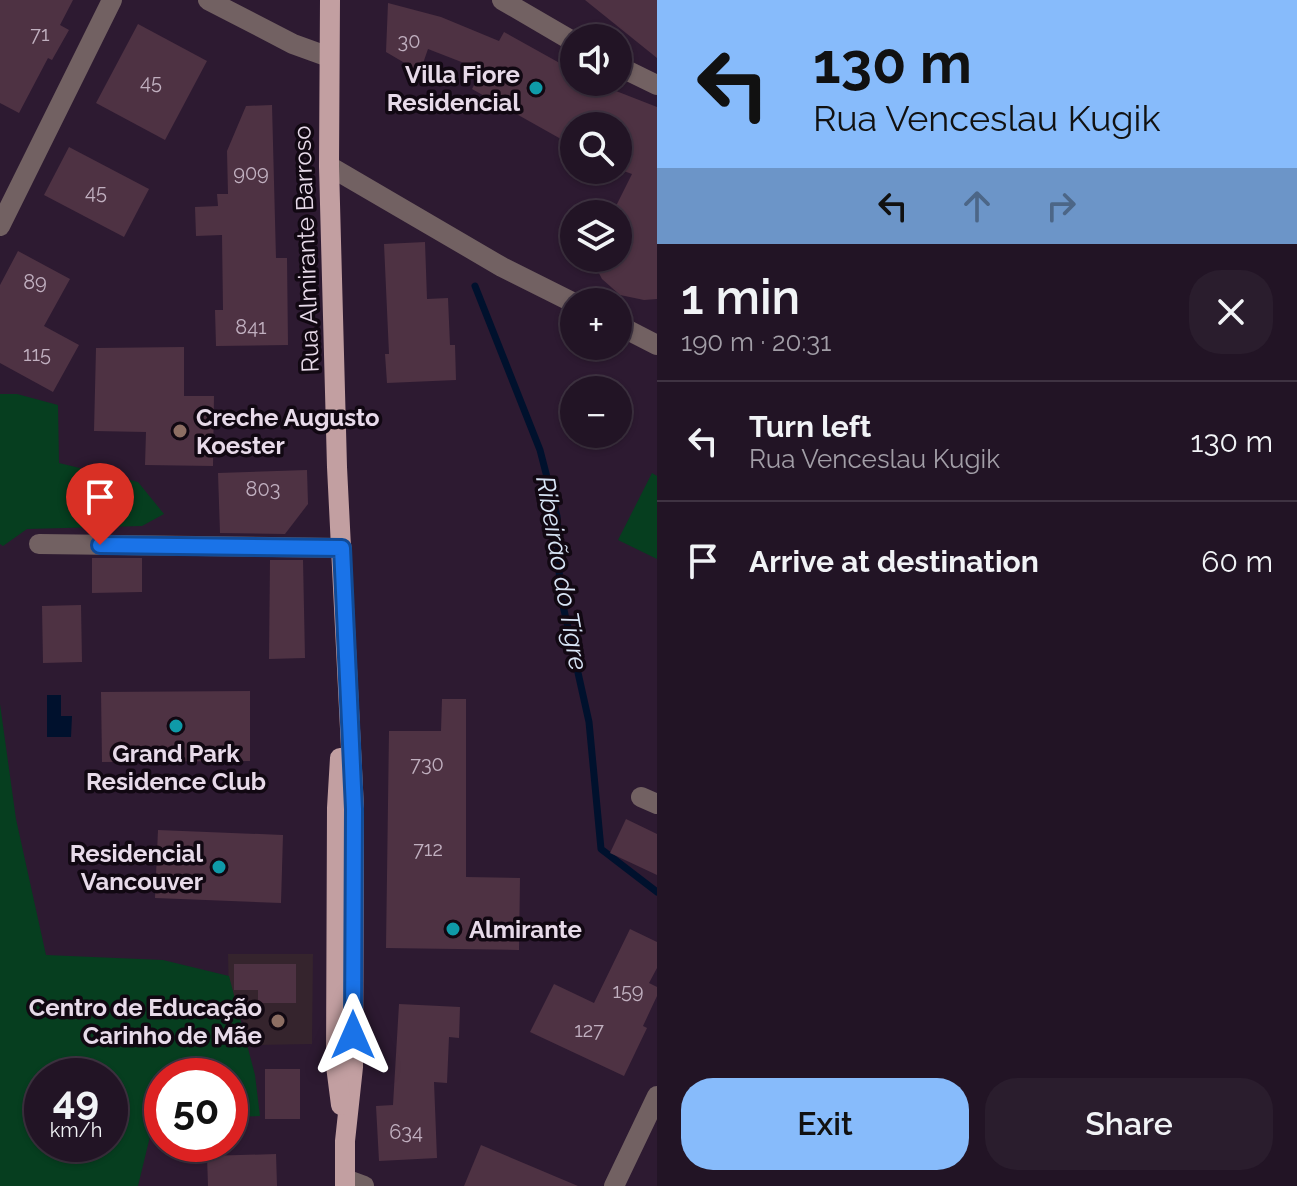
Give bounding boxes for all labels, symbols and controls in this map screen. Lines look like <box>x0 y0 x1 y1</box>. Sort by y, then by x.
house number: 71 <box>30 22 50 46</box>
map controls <box>560 24 632 448</box>
button: sound <box>560 24 632 96</box>
house number: 30 <box>398 29 420 53</box>
text: 130 m <box>813 30 972 96</box>
icon: left <box>681 32 785 136</box>
place label: Villa Fiore Residencial <box>387 60 520 117</box>
house number: 45 <box>140 70 162 94</box>
marker: Villa Fiore Residencial <box>527 79 545 97</box>
text: Rua Venceslau Kugik <box>813 97 1161 139</box>
button: search <box>560 112 632 184</box>
street label: Rua Almirante Barroso <box>287 125 325 373</box>
house number: 909 <box>233 161 269 185</box>
house number: 45 <box>85 180 107 204</box>
icon: left <box>871 184 915 228</box>
icon: ahead <box>955 184 999 228</box>
icon: right <box>1039 184 1083 228</box>
button: layers <box>560 200 632 272</box>
text: 1 min <box>681 269 800 325</box>
house number: 89 <box>23 270 47 294</box>
button: close <box>1189 270 1273 354</box>
button: + <box>560 288 632 360</box>
house number: 841 <box>235 315 267 339</box>
text: 190 m · 20:31 <box>681 327 831 357</box>
house number: 115 <box>23 342 51 366</box>
button: − <box>560 376 632 448</box>
place label: Creche Augusto Koester <box>196 403 380 460</box>
text: Turn left <box>749 409 871 444</box>
icon: left <box>681 419 725 463</box>
marker: Creche Augusto Koester <box>171 422 189 440</box>
text: 130 m <box>1191 424 1273 459</box>
text: Rua Venceslau Kugik <box>749 444 1000 474</box>
pin <box>66 463 134 545</box>
water label: Ribeirão do Tigre <box>530 474 594 673</box>
icon: arrive <box>78 475 122 519</box>
house number: 803 <box>246 477 280 501</box>
icon: arrive <box>681 539 725 583</box>
text: Arrive at destination <box>749 544 1039 579</box>
text: 60 m <box>1201 544 1273 579</box>
marker: Grand Park Residence Club <box>167 717 185 735</box>
place label: Grand Park Residence Club <box>86 739 266 796</box>
house number: 730 <box>410 752 444 776</box>
house number: 712 <box>413 837 443 861</box>
place label: Residencial Vancouver <box>70 839 203 896</box>
marker: Residencial Vancouver <box>210 858 228 876</box>
place label: Almirante <box>469 915 582 944</box>
marker: Almirante <box>444 920 462 938</box>
house number: 159 <box>612 979 644 1003</box>
place label: Centro de Educação Carinho de Mãe <box>29 993 262 1050</box>
position arrow <box>311 993 395 1077</box>
marker: Centro de Educação Carinho de Mãe <box>269 1012 287 1030</box>
house number: 127 <box>574 1018 604 1042</box>
speed limit sign: 50 <box>144 1058 248 1162</box>
text: 49 <box>53 1076 99 1123</box>
button: Exit <box>681 1078 969 1170</box>
button: Share <box>985 1078 1273 1170</box>
text: km/h <box>50 1118 102 1142</box>
house number: 634 <box>389 1120 423 1144</box>

